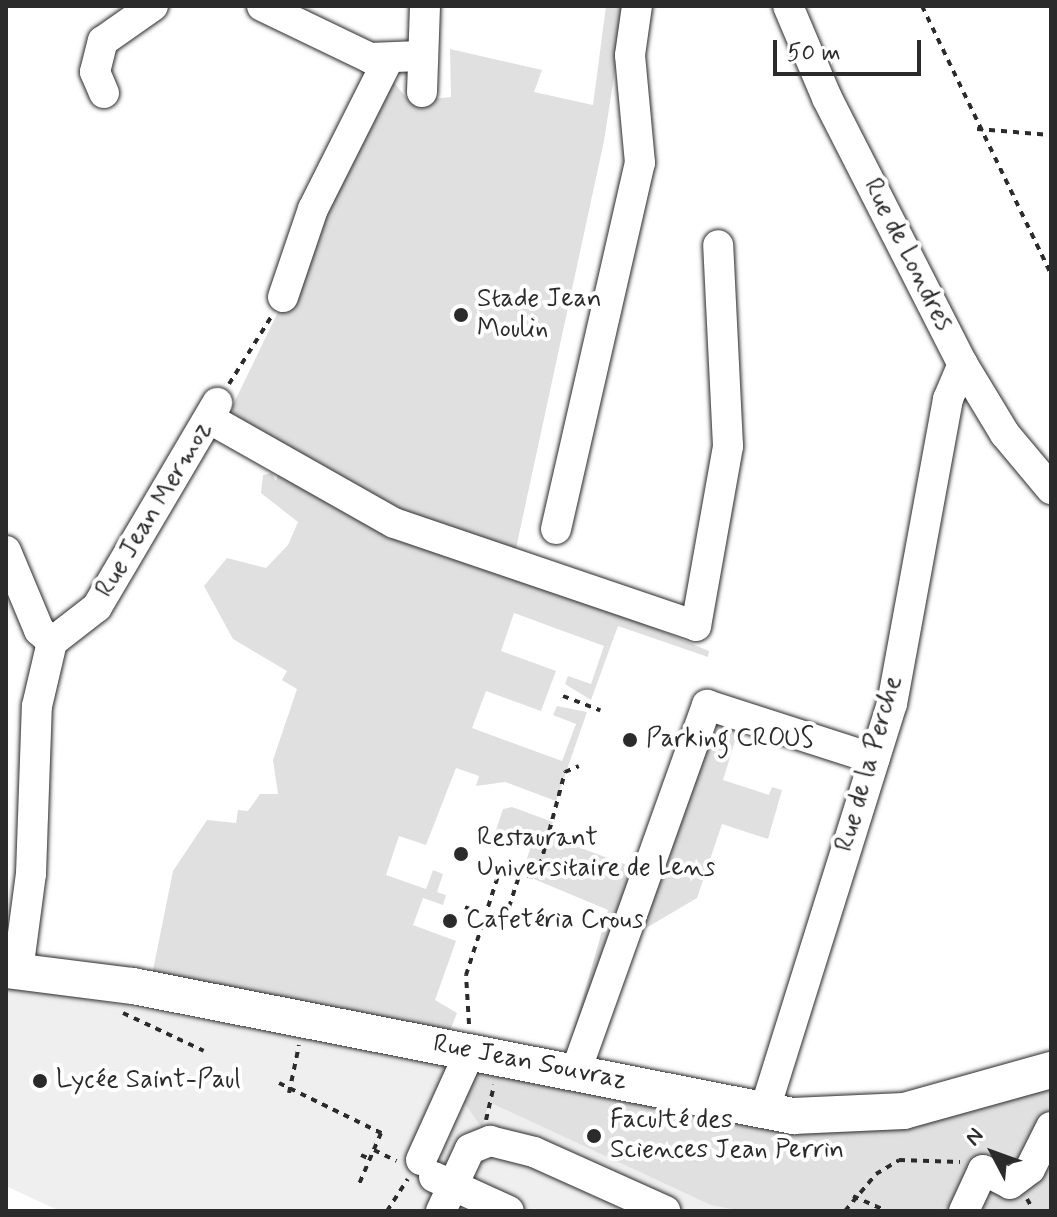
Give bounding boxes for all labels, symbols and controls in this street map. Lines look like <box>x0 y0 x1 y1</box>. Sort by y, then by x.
scale bar <box>777 24 925 74</box>
text: 50 m <box>787 38 841 69</box>
street label: Rue de Londres <box>855 174 959 336</box>
place label: Stade Jean Moulin <box>477 284 601 346</box>
marker: Stade Jean Moulin <box>452 306 470 324</box>
street label: Rue Jean Mermoz <box>89 414 221 606</box>
street label: Rue de la Perche <box>830 674 910 854</box>
place label: Parking CROUS <box>646 724 817 756</box>
marker: Parking CROUS <box>621 731 639 749</box>
place label: Restaurant Universitaire de Lens <box>477 823 712 884</box>
marker: Restaurant Universitaire de Lens <box>452 845 470 863</box>
place label: Cafetéria Crous <box>466 905 644 937</box>
marker: Cafetéria Crous <box>441 912 459 930</box>
street label: Rue Jean Souvraz <box>431 1029 629 1097</box>
place label: Lycée Saint-Paul <box>56 1065 241 1097</box>
marker: Lycée Saint-Paul <box>31 1072 49 1090</box>
place label: Faculté des Sciences Jean Perrin <box>610 1105 845 1166</box>
north arrow <box>953 1113 1033 1193</box>
text: N <box>960 1123 990 1152</box>
marker: Faculté des Sciences Jean Perrin <box>585 1127 603 1145</box>

